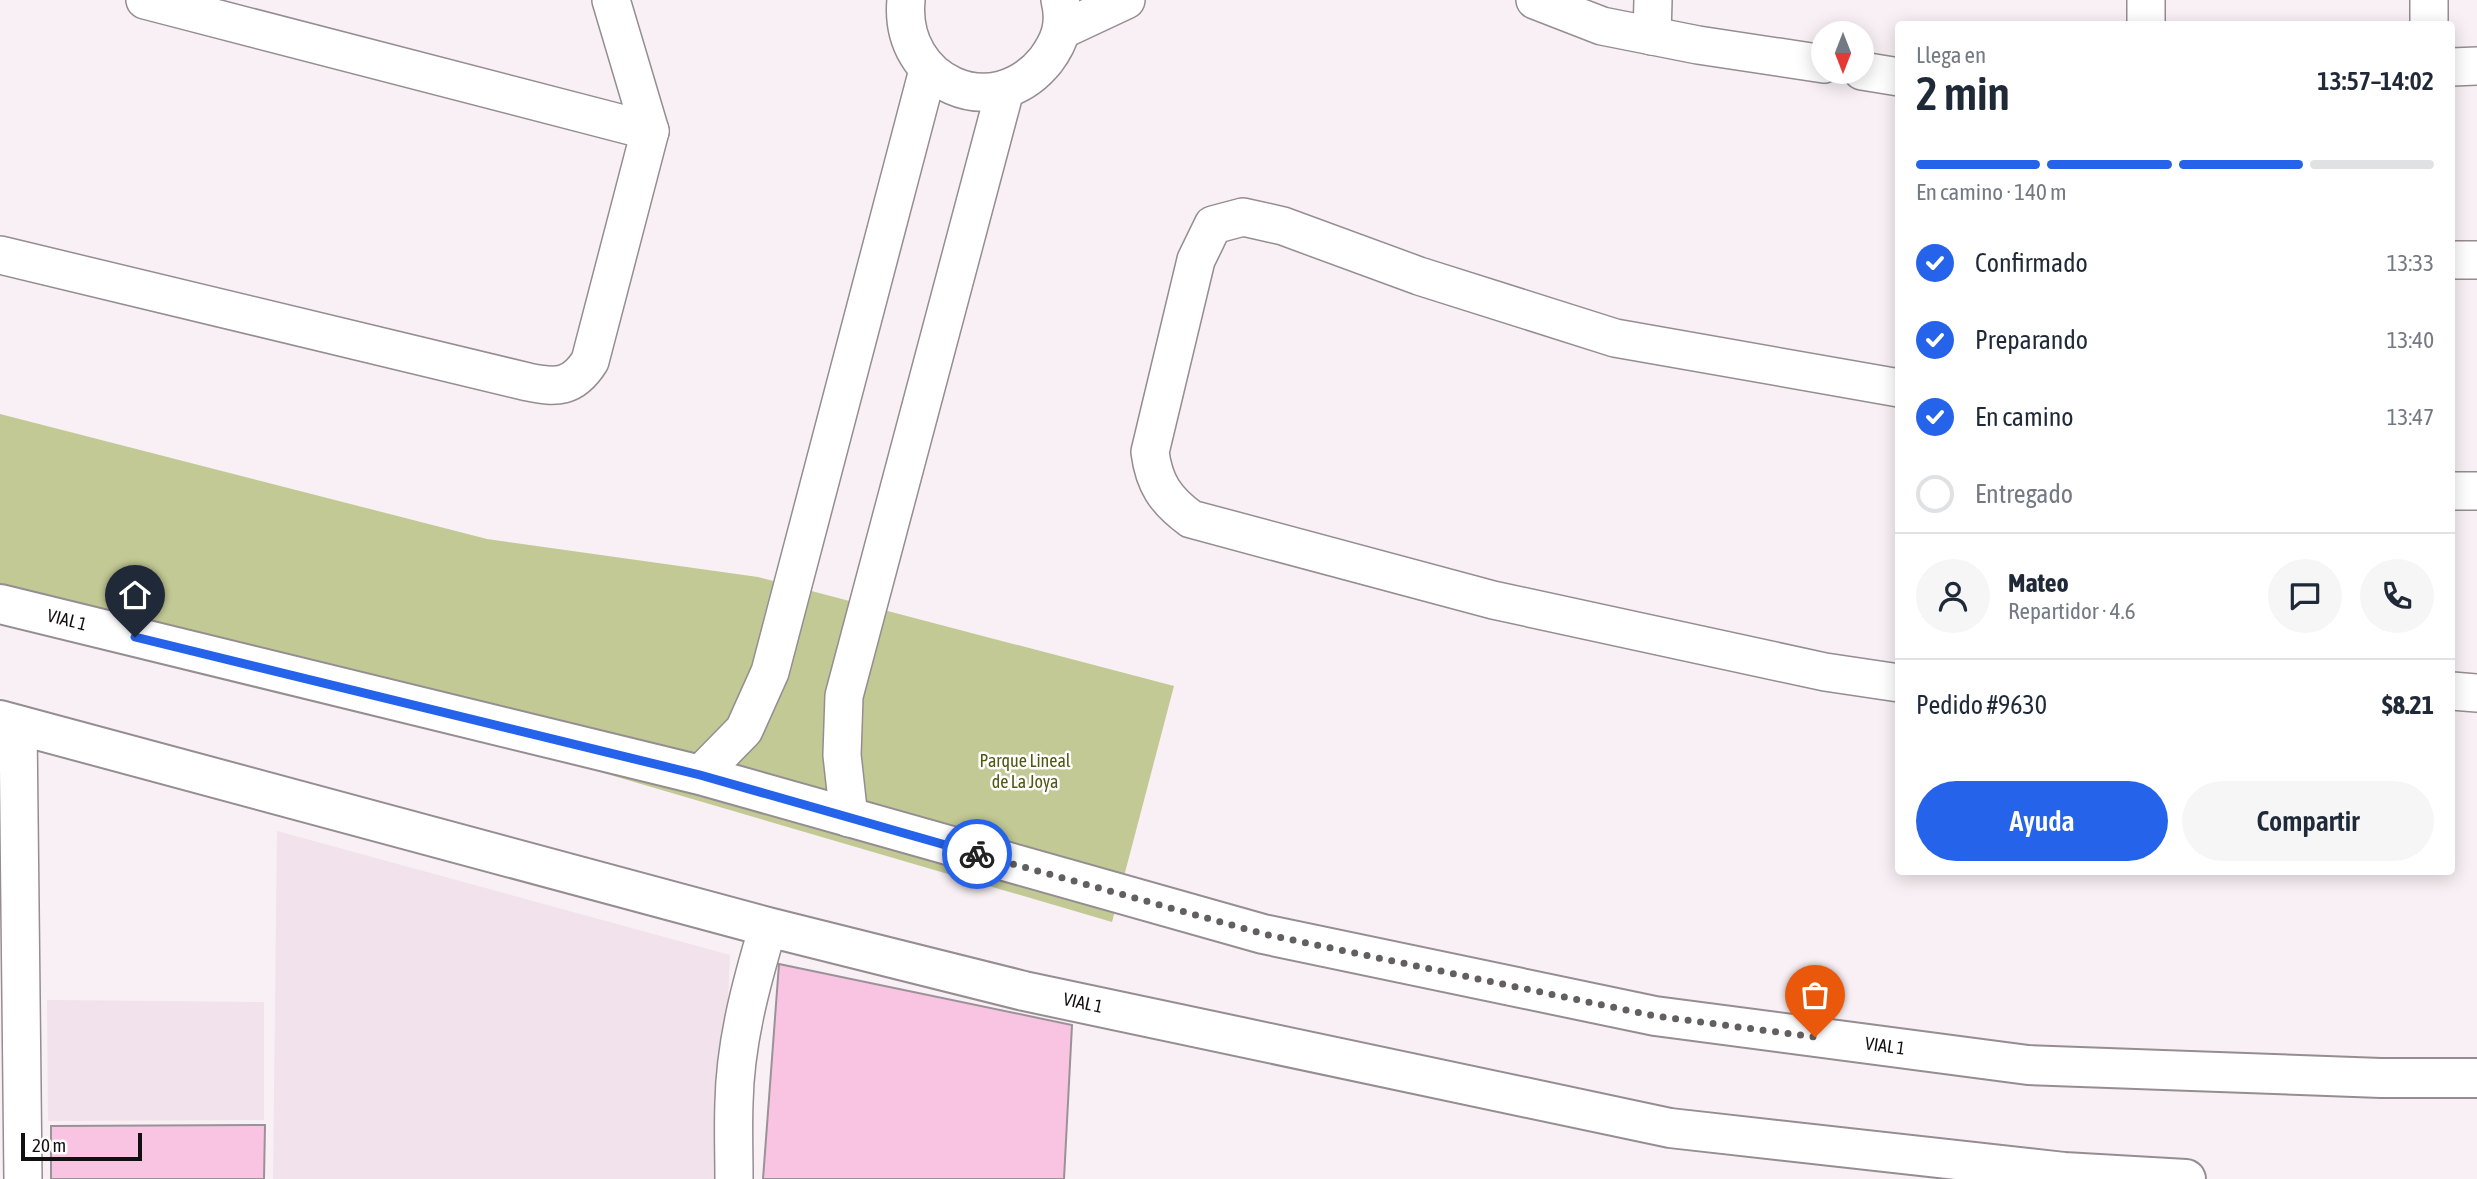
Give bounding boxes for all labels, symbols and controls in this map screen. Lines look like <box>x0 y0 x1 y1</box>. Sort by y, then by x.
north arrow <box>1811 21 1874 84</box>
map controls <box>1811 21 1874 84</box>
text: Llega en <box>1916 42 1986 68</box>
text: 13:57–14:02 <box>2317 66 2434 96</box>
text: 2 min <box>1916 67 2010 120</box>
text: En camino · 140 m <box>1916 179 2067 205</box>
icon: check <box>1916 244 1954 282</box>
text: Confirmado <box>1975 248 2088 278</box>
text: 13:33 <box>2387 250 2434 276</box>
icon: check <box>1916 321 1954 359</box>
text: Preparando <box>1975 325 2088 355</box>
text: 13:40 <box>2387 327 2434 353</box>
icon: check <box>1916 398 1954 436</box>
text: En camino <box>1975 402 2074 432</box>
text: 13:47 <box>2387 404 2434 430</box>
text: Entregado <box>1975 479 2073 509</box>
button: person <box>1916 559 1990 633</box>
button: chat <box>2268 559 2342 633</box>
button: phone <box>2360 559 2434 633</box>
pin <box>105 565 165 637</box>
text: Mateo <box>2008 568 2069 598</box>
icon: home <box>116 576 154 614</box>
text: Repartidor · 4.6 <box>2008 598 2135 624</box>
street label: VIAL 1 <box>45 604 89 635</box>
text: Pedido #9630 <box>1916 690 2047 720</box>
text: $8.21 <box>2382 690 2434 720</box>
park label: Parque Lineal de La Joya <box>979 750 1071 792</box>
button: Ayuda <box>1916 781 2168 861</box>
button: Compartir <box>2182 781 2434 861</box>
courier <box>942 819 1012 889</box>
icon: bike <box>958 835 996 873</box>
pin <box>1785 965 1845 1037</box>
icon: bag <box>1796 976 1834 1014</box>
street label: VIAL 1 <box>1061 988 1105 1017</box>
street label: VIAL 1 <box>1864 1032 1906 1059</box>
scale bar <box>21 1130 142 1162</box>
text: 20 m <box>32 1134 66 1156</box>

